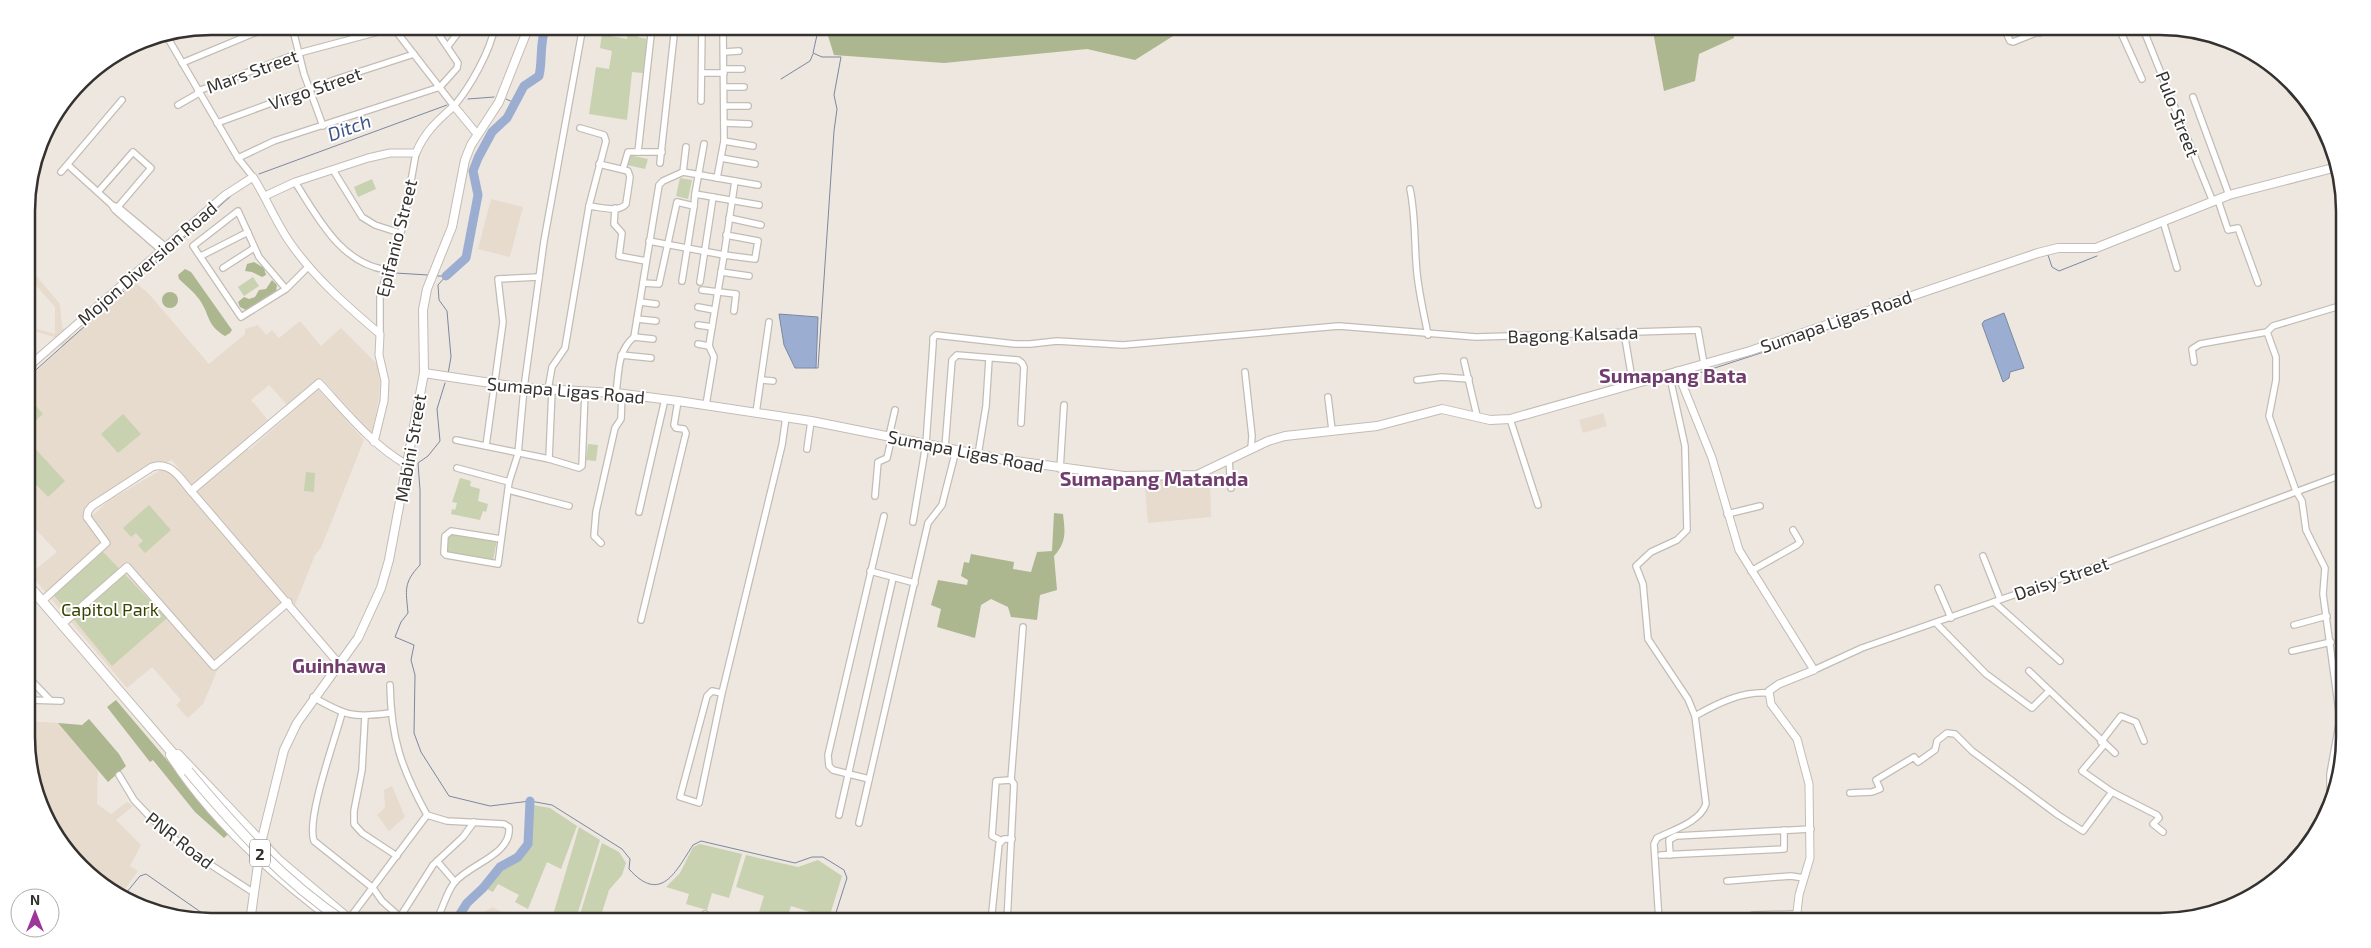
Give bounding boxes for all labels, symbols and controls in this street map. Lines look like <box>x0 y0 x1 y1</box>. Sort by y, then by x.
street label: Mars Street <box>203 44 301 98</box>
street label: Virgo Street <box>266 62 364 114</box>
street label: Pulo Street <box>2152 68 2205 160</box>
water label: Ditch <box>324 109 374 145</box>
street label: Epifanio Street <box>371 177 421 299</box>
street label: Mojon Diversion Road <box>73 196 221 330</box>
street label: Sumapa Ligas Road <box>1757 285 1915 357</box>
street label: Bagong Kalsada <box>1507 321 1639 347</box>
district label: Sumapang Bata <box>1599 363 1747 387</box>
street label: Sumapa Ligas Road <box>486 372 646 408</box>
street label: Mabini Street <box>390 392 430 504</box>
street label: Sumapa Ligas Road <box>886 425 1046 477</box>
district label: Sumapang Matanda <box>1060 466 1248 490</box>
street label: Daisy Street <box>2011 552 2111 604</box>
park label: Capitol Park <box>61 598 159 620</box>
district label: Guinhawa <box>292 653 386 677</box>
street label: PNR Road <box>142 807 218 873</box>
road number: 2 <box>250 840 270 866</box>
north arrow <box>10 888 60 938</box>
text: N <box>30 891 40 908</box>

